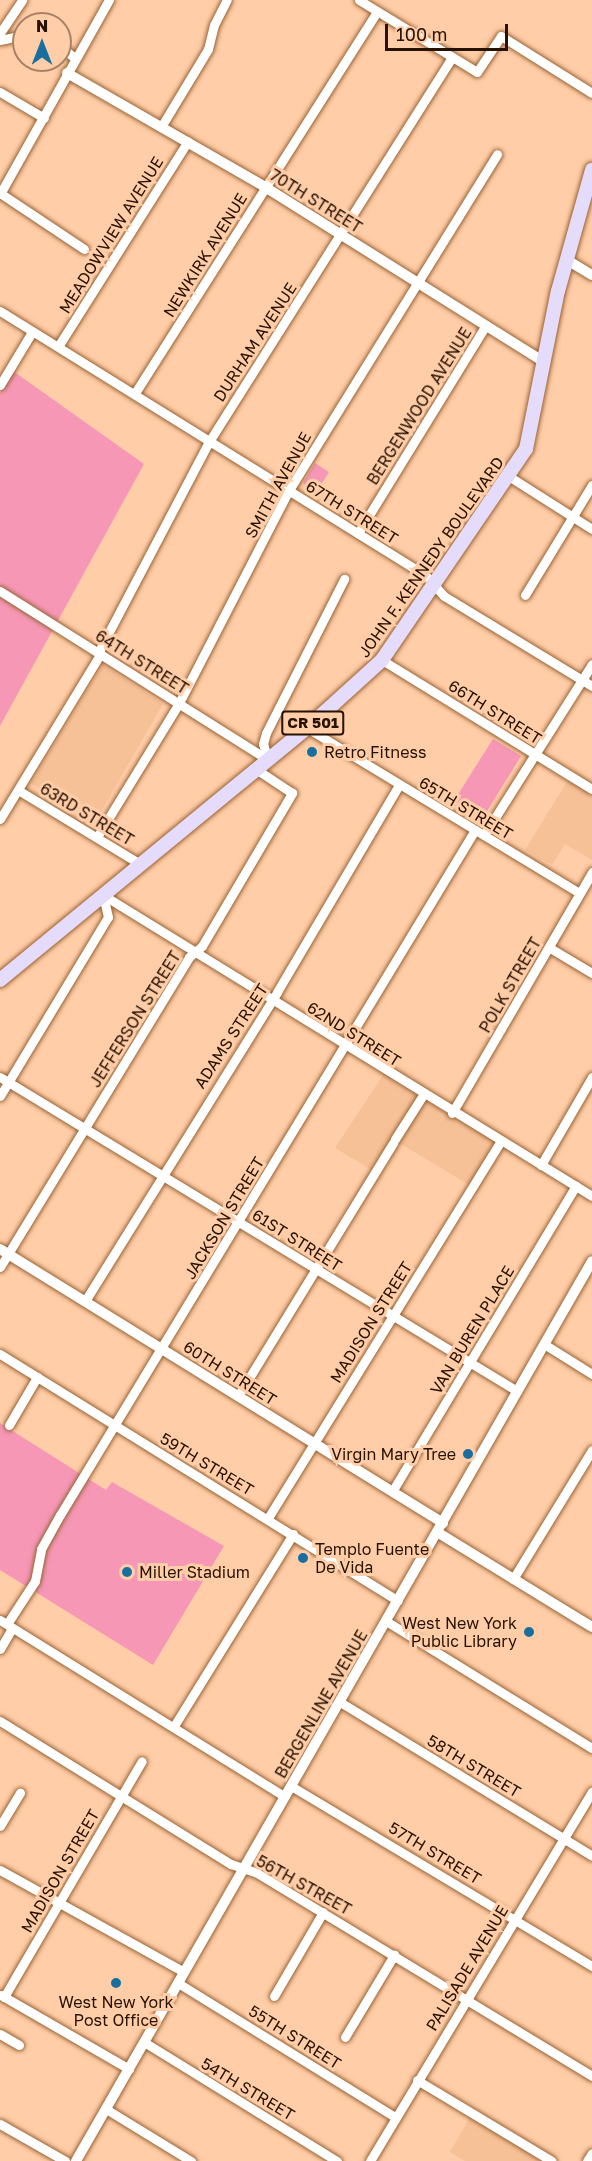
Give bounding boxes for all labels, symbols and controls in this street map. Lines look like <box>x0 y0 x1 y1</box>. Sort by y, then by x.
north arrow <box>12 12 72 72</box>
scale bar <box>388 12 511 50</box>
text: N <box>36 16 48 36</box>
text: 100 m <box>396 23 447 45</box>
street label: MEADOWVIEW AVENUE <box>55 153 167 317</box>
street label: 70TH STREET <box>266 165 366 237</box>
street label: NEWKIRK AVENUE <box>159 189 251 321</box>
street label: DURHAM AVENUE <box>209 279 301 405</box>
street label: BERGENWOOD AVENUE <box>363 324 475 488</box>
street label: SMITH AVENUE <box>241 429 315 541</box>
street label: JOHN F. KENNEDY BOULEVARD <box>354 453 508 661</box>
street label: 67TH STREET <box>303 476 401 548</box>
street label: 64TH STREET <box>92 626 192 698</box>
street label: 66TH STREET <box>445 676 545 748</box>
road number: CR 501 <box>280 711 346 735</box>
place label: Retro Fitness <box>324 742 426 762</box>
marker: Retro Fitness <box>305 745 319 759</box>
street label: 65TH STREET <box>416 773 516 843</box>
street label: 63RD STREET <box>37 779 137 849</box>
street label: POLK STREET <box>475 934 545 1036</box>
street label: JEFFERSON STREET <box>85 947 185 1091</box>
street label: ADAMS STREET <box>190 980 272 1092</box>
street label: 62ND STREET <box>304 998 404 1070</box>
street label: JACKSON STREET <box>180 1153 268 1283</box>
street label: 61ST STREET <box>249 1205 345 1275</box>
street label: MADISON STREET <box>326 1258 416 1386</box>
street label: VAN BUREN PLACE <box>426 1262 518 1398</box>
street label: 60TH STREET <box>180 1337 280 1409</box>
street label: 59TH STREET <box>157 1429 257 1499</box>
place label: Virgin Mary Tree <box>331 1444 456 1464</box>
marker: Virgin Mary Tree <box>461 1447 475 1461</box>
place label: Templo Fuente De Vida <box>315 1539 429 1577</box>
marker: Templo Fuente De Vida <box>296 1551 310 1565</box>
place label: Miller Stadium <box>139 1562 250 1582</box>
marker: Miller Stadium <box>120 1565 134 1579</box>
place label: West New York Public Library <box>402 1613 517 1651</box>
marker: West New York Public Library <box>522 1625 536 1639</box>
street label: BERGENLINE AVENUE <box>271 1626 371 1782</box>
street label: 58TH STREET <box>424 1731 524 1801</box>
street label: MADISON STREET <box>17 1806 103 1936</box>
street label: 57TH STREET <box>385 1818 485 1888</box>
street label: 56TH STREET <box>253 1851 355 1919</box>
street label: PALISADE AVENUE <box>422 1902 512 2034</box>
marker: West New York Post Office <box>109 1976 123 1990</box>
place label: West New York Post Office <box>59 1992 173 2030</box>
street label: 55TH STREET <box>245 2001 345 2073</box>
street label: 54TH STREET <box>198 2054 298 2124</box>

